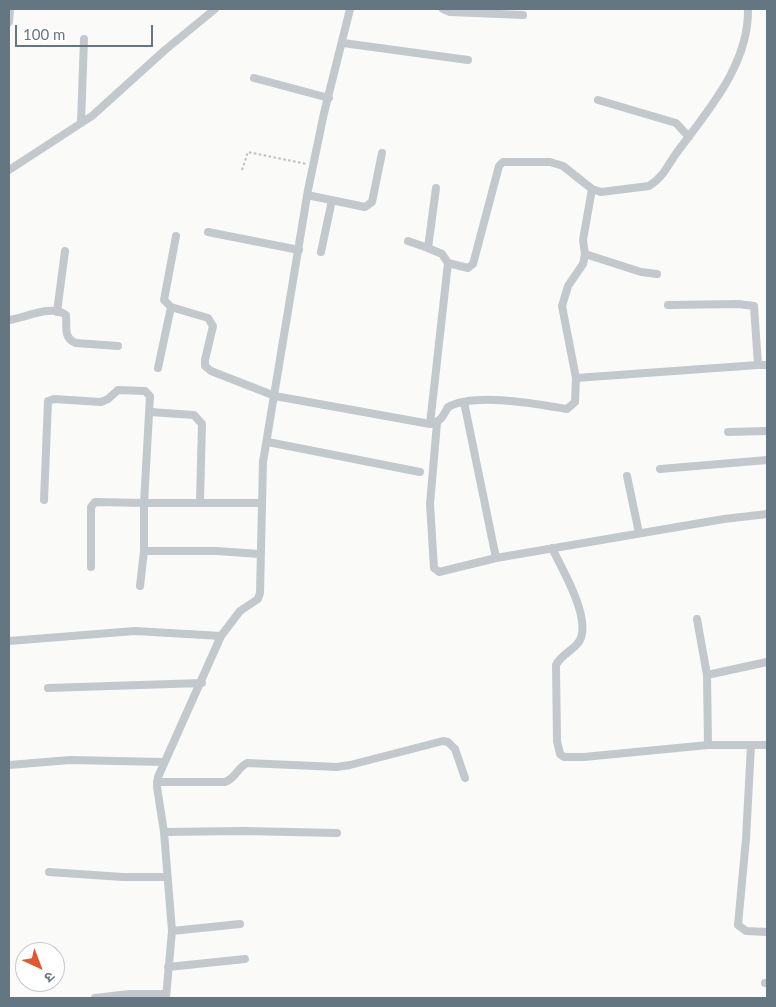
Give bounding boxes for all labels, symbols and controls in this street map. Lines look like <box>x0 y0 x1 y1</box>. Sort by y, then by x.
scale bar <box>18 15 155 47</box>
text: 100 m <box>23 25 65 43</box>
north arrow <box>15 942 65 992</box>
text: उ <box>41 969 59 987</box>

